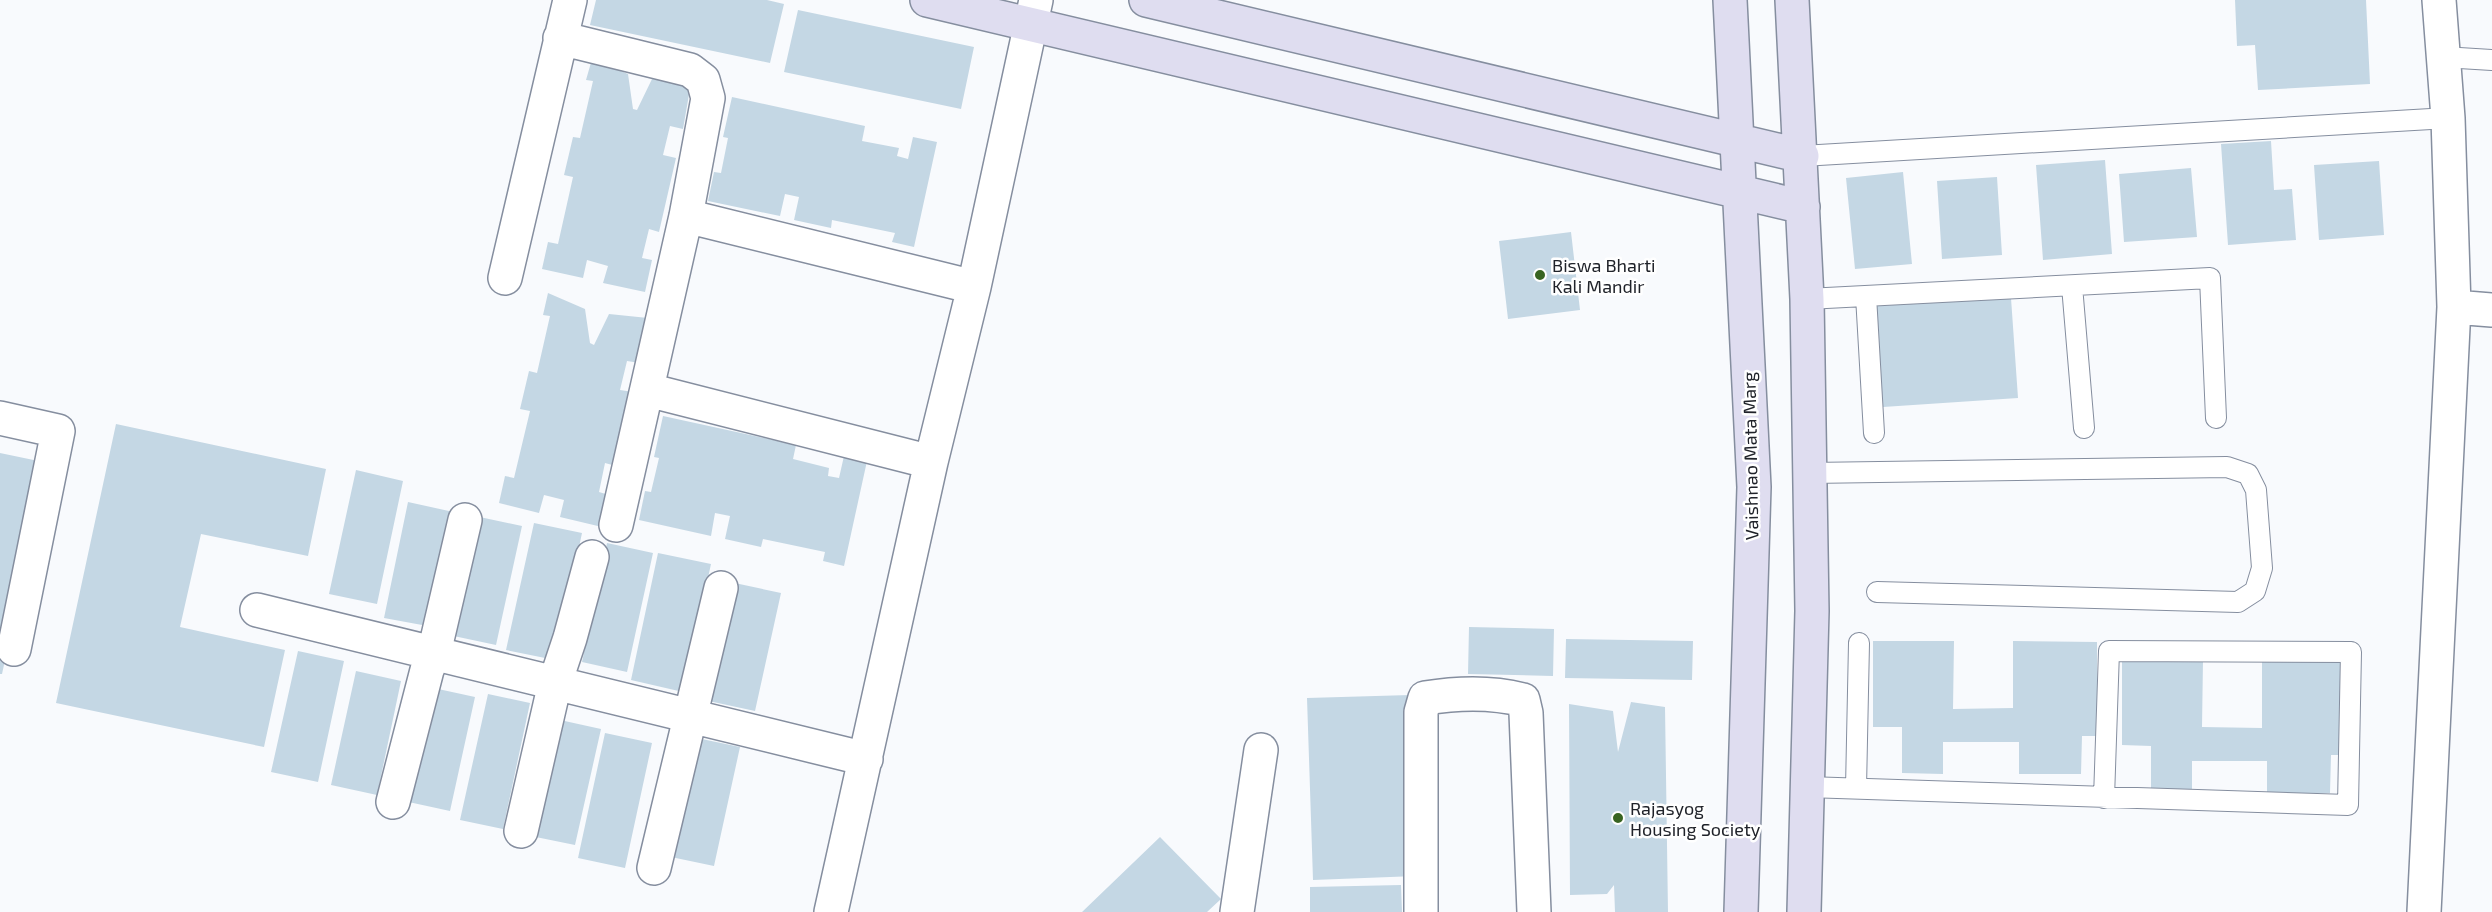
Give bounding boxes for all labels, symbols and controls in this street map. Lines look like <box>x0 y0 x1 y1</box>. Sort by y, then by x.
place label: Biswa Bharti Kali Mandir <box>1552 254 1655 297</box>
marker: Biswa Bharti Kali Mandir <box>1533 268 1547 282</box>
street label: Vaishnao Mata Marg <box>1738 372 1762 540</box>
place label: Rajasyog Housing Society <box>1630 797 1761 840</box>
marker: Rajasyog Housing Society <box>1611 811 1625 825</box>

